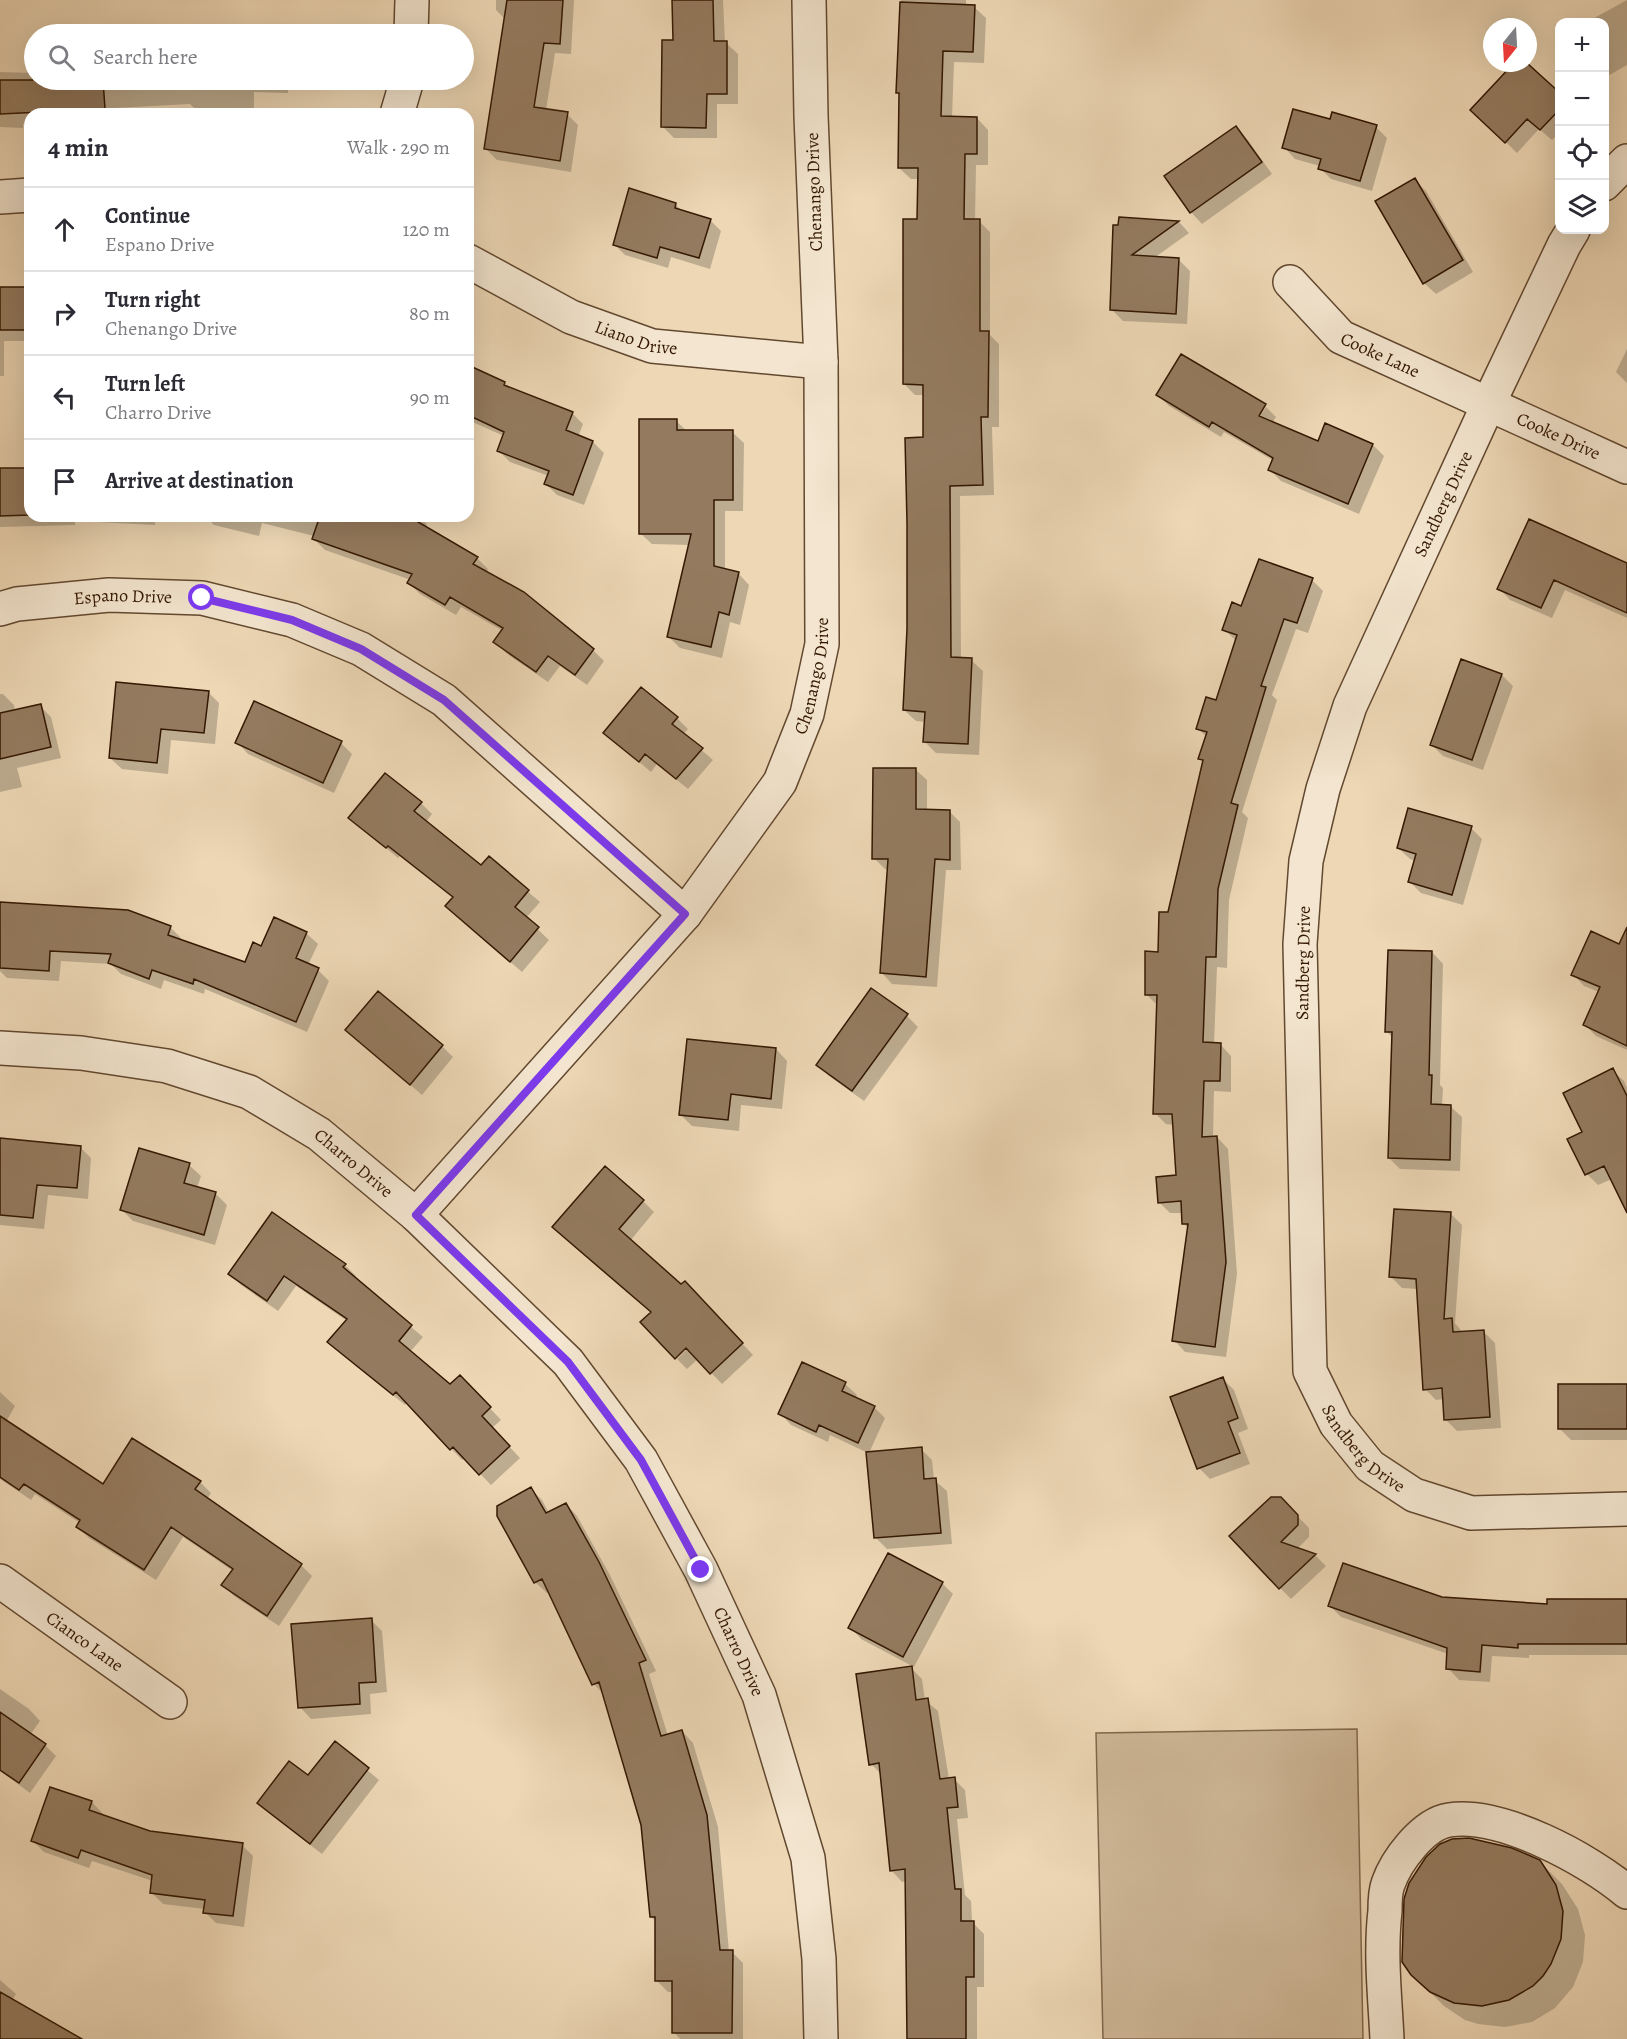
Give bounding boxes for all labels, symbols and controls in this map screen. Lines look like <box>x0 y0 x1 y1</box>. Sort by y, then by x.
north arrow <box>1483 18 1537 72</box>
map controls <box>1555 18 1609 234</box>
button: + <box>1555 18 1609 72</box>
search box <box>24 24 474 90</box>
icon: search <box>45 41 78 74</box>
text: Search here <box>93 42 198 72</box>
button: − <box>1555 72 1609 126</box>
button: locate <box>1555 126 1609 180</box>
text: 4 min <box>48 130 109 165</box>
street label: Chenango Drive <box>800 132 828 252</box>
text: Walk · 290 m <box>347 134 450 161</box>
button: layers <box>1555 180 1609 234</box>
text: Continue <box>105 201 190 231</box>
icon: ahead <box>48 213 81 246</box>
text: 120 m <box>402 216 450 243</box>
text: Espano Drive <box>105 231 215 258</box>
text: Turn right <box>105 285 201 315</box>
icon: right <box>48 297 81 330</box>
text: 80 m <box>409 300 450 327</box>
street label: Liano Drive <box>591 314 678 360</box>
text: Chenango Drive <box>105 315 237 342</box>
street label: Cooke Lane <box>1337 326 1424 383</box>
text: Turn left <box>105 369 185 399</box>
icon: left <box>48 381 81 414</box>
text: 90 m <box>410 384 450 411</box>
text: Charro Drive <box>105 399 211 426</box>
street label: Cooke Drive <box>1513 406 1604 465</box>
street label: Sandberg Drive <box>1408 447 1478 561</box>
icon: arrive <box>48 465 81 498</box>
text: Arrive at destination <box>105 466 294 496</box>
street label: Espano Drive <box>73 583 173 610</box>
route start <box>188 584 214 610</box>
street label: Chenango Drive <box>788 617 834 738</box>
street label: Sandberg Drive <box>1290 906 1316 1020</box>
street label: Charro Drive <box>309 1123 398 1203</box>
street label: Sandberg Drive <box>1316 1400 1410 1498</box>
route end <box>687 1556 713 1582</box>
street label: Charro Drive <box>708 1603 770 1700</box>
street label: Cianco Lane <box>41 1606 128 1677</box>

